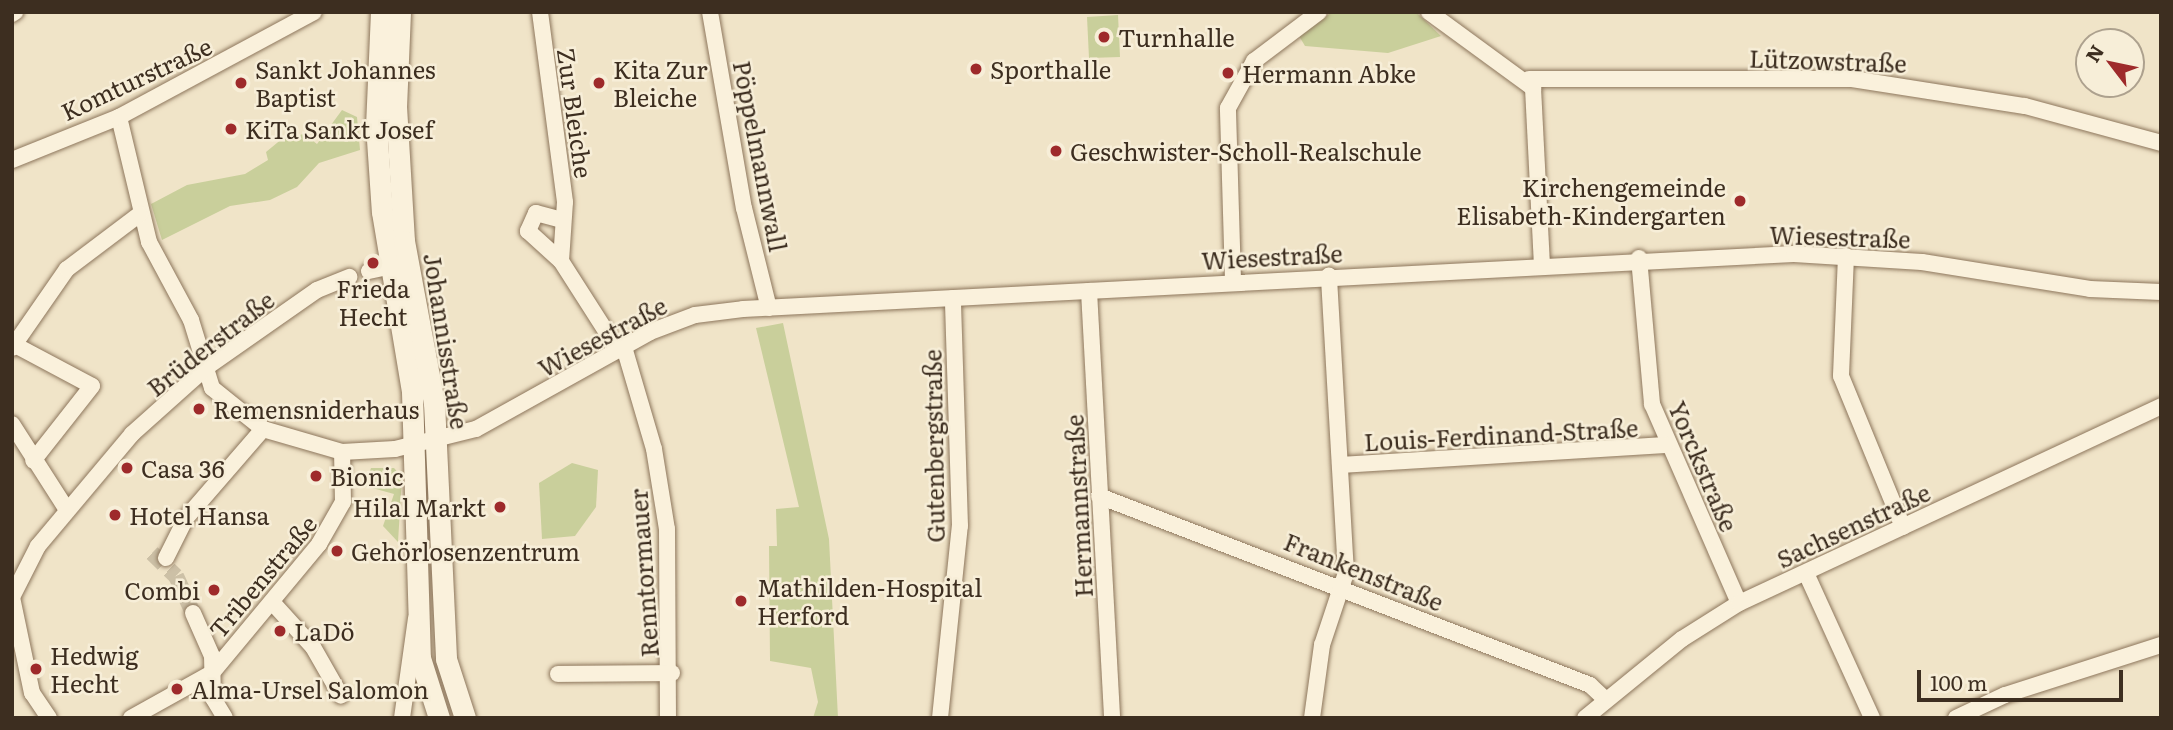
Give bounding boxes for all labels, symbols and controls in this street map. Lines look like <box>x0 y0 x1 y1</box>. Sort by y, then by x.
place label: Turnhalle <box>1118 23 1235 51</box>
north arrow <box>2075 28 2145 98</box>
marker: Turnhalle <box>1096 29 1112 45</box>
street label: Komturstraße <box>56 31 216 125</box>
text: N <box>2078 39 2110 67</box>
street label: Lützowstraße <box>1749 43 1907 77</box>
street label: Zur Bleiche <box>553 46 599 180</box>
place label: Sankt Johannes Baptist <box>255 55 436 111</box>
place label: Kita Zur Bleiche <box>613 55 708 111</box>
place label: Sporthalle <box>990 55 1111 83</box>
street label: Pöppelmannwall <box>728 58 794 254</box>
place label: Hermann Abke <box>1242 59 1416 87</box>
marker: Sporthalle <box>968 61 984 77</box>
marker: Hermann Abke <box>1220 65 1236 81</box>
marker: Sankt Johannes Baptist <box>233 75 249 91</box>
marker: Kita Zur Bleiche <box>591 75 607 91</box>
place label: KiTa Sankt Josef <box>245 115 434 143</box>
marker: KiTa Sankt Josef <box>223 121 239 137</box>
place label: Geschwister-Scholl-Realschule <box>1070 137 1422 165</box>
marker: Geschwister-Scholl-Realschule <box>1048 143 1064 159</box>
place label: Kirchengemeinde Elisabeth-Kindergarten <box>1456 173 1726 229</box>
marker: Kirchengemeinde Elisabeth-Kindergarten <box>1732 193 1748 209</box>
street label: Wiesestraße <box>1769 219 1911 253</box>
street label: Wiesestraße <box>1201 238 1343 274</box>
street label: Johannisstraße <box>419 251 475 431</box>
marker: Frieda Hecht <box>365 255 381 271</box>
place label: Frieda Hecht <box>336 274 410 330</box>
street label: Brüderstraße <box>141 284 279 402</box>
street label: Wiesestraße <box>533 290 671 382</box>
street label: Gutenbergstraße <box>917 349 949 543</box>
place label: Remensniderhaus <box>213 395 419 423</box>
street label: Yorckstraße <box>1664 396 1744 536</box>
marker: Remensniderhaus <box>191 401 207 417</box>
street label: Louis-Ferdinand-Straße <box>1363 412 1639 456</box>
street label: Hermannstraße <box>1059 414 1097 598</box>
place label: Casa 36 <box>141 454 225 482</box>
marker: Casa 36 <box>119 460 135 476</box>
place label: Bionic <box>330 462 404 490</box>
marker: Bionic <box>308 468 324 484</box>
street label: Sachsenstraße <box>1772 477 1934 573</box>
street label: Renntormauer <box>623 488 663 658</box>
place label: Hilal Markt <box>353 493 486 521</box>
marker: Hilal Markt <box>492 499 508 515</box>
place label: Hotel Hansa <box>129 501 269 529</box>
marker: Hotel Hansa <box>107 507 123 523</box>
street label: Tribenstraße <box>202 509 322 643</box>
street label: Frankenstraße <box>1280 526 1448 616</box>
place label: Gehörlosenzentrum <box>351 537 580 565</box>
marker: Gehörlosenzentrum <box>329 543 345 559</box>
place label: Mathilden-Hospital Herford <box>757 573 982 629</box>
place label: Combi <box>124 576 200 604</box>
marker: Combi <box>206 582 222 598</box>
marker: Mathilden-Hospital Herford <box>731 591 751 611</box>
place label: LaDö <box>294 617 355 645</box>
marker: LaDö <box>272 623 288 639</box>
place label: Hedwig Hecht <box>50 641 139 697</box>
scale bar <box>1921 656 2128 700</box>
marker: Hedwig Hecht <box>28 661 44 677</box>
text: 100 m <box>1930 666 1987 697</box>
place label: Alma-Ursel Salomon <box>191 675 429 703</box>
marker: Alma-Ursel Salomon <box>169 681 185 697</box>

